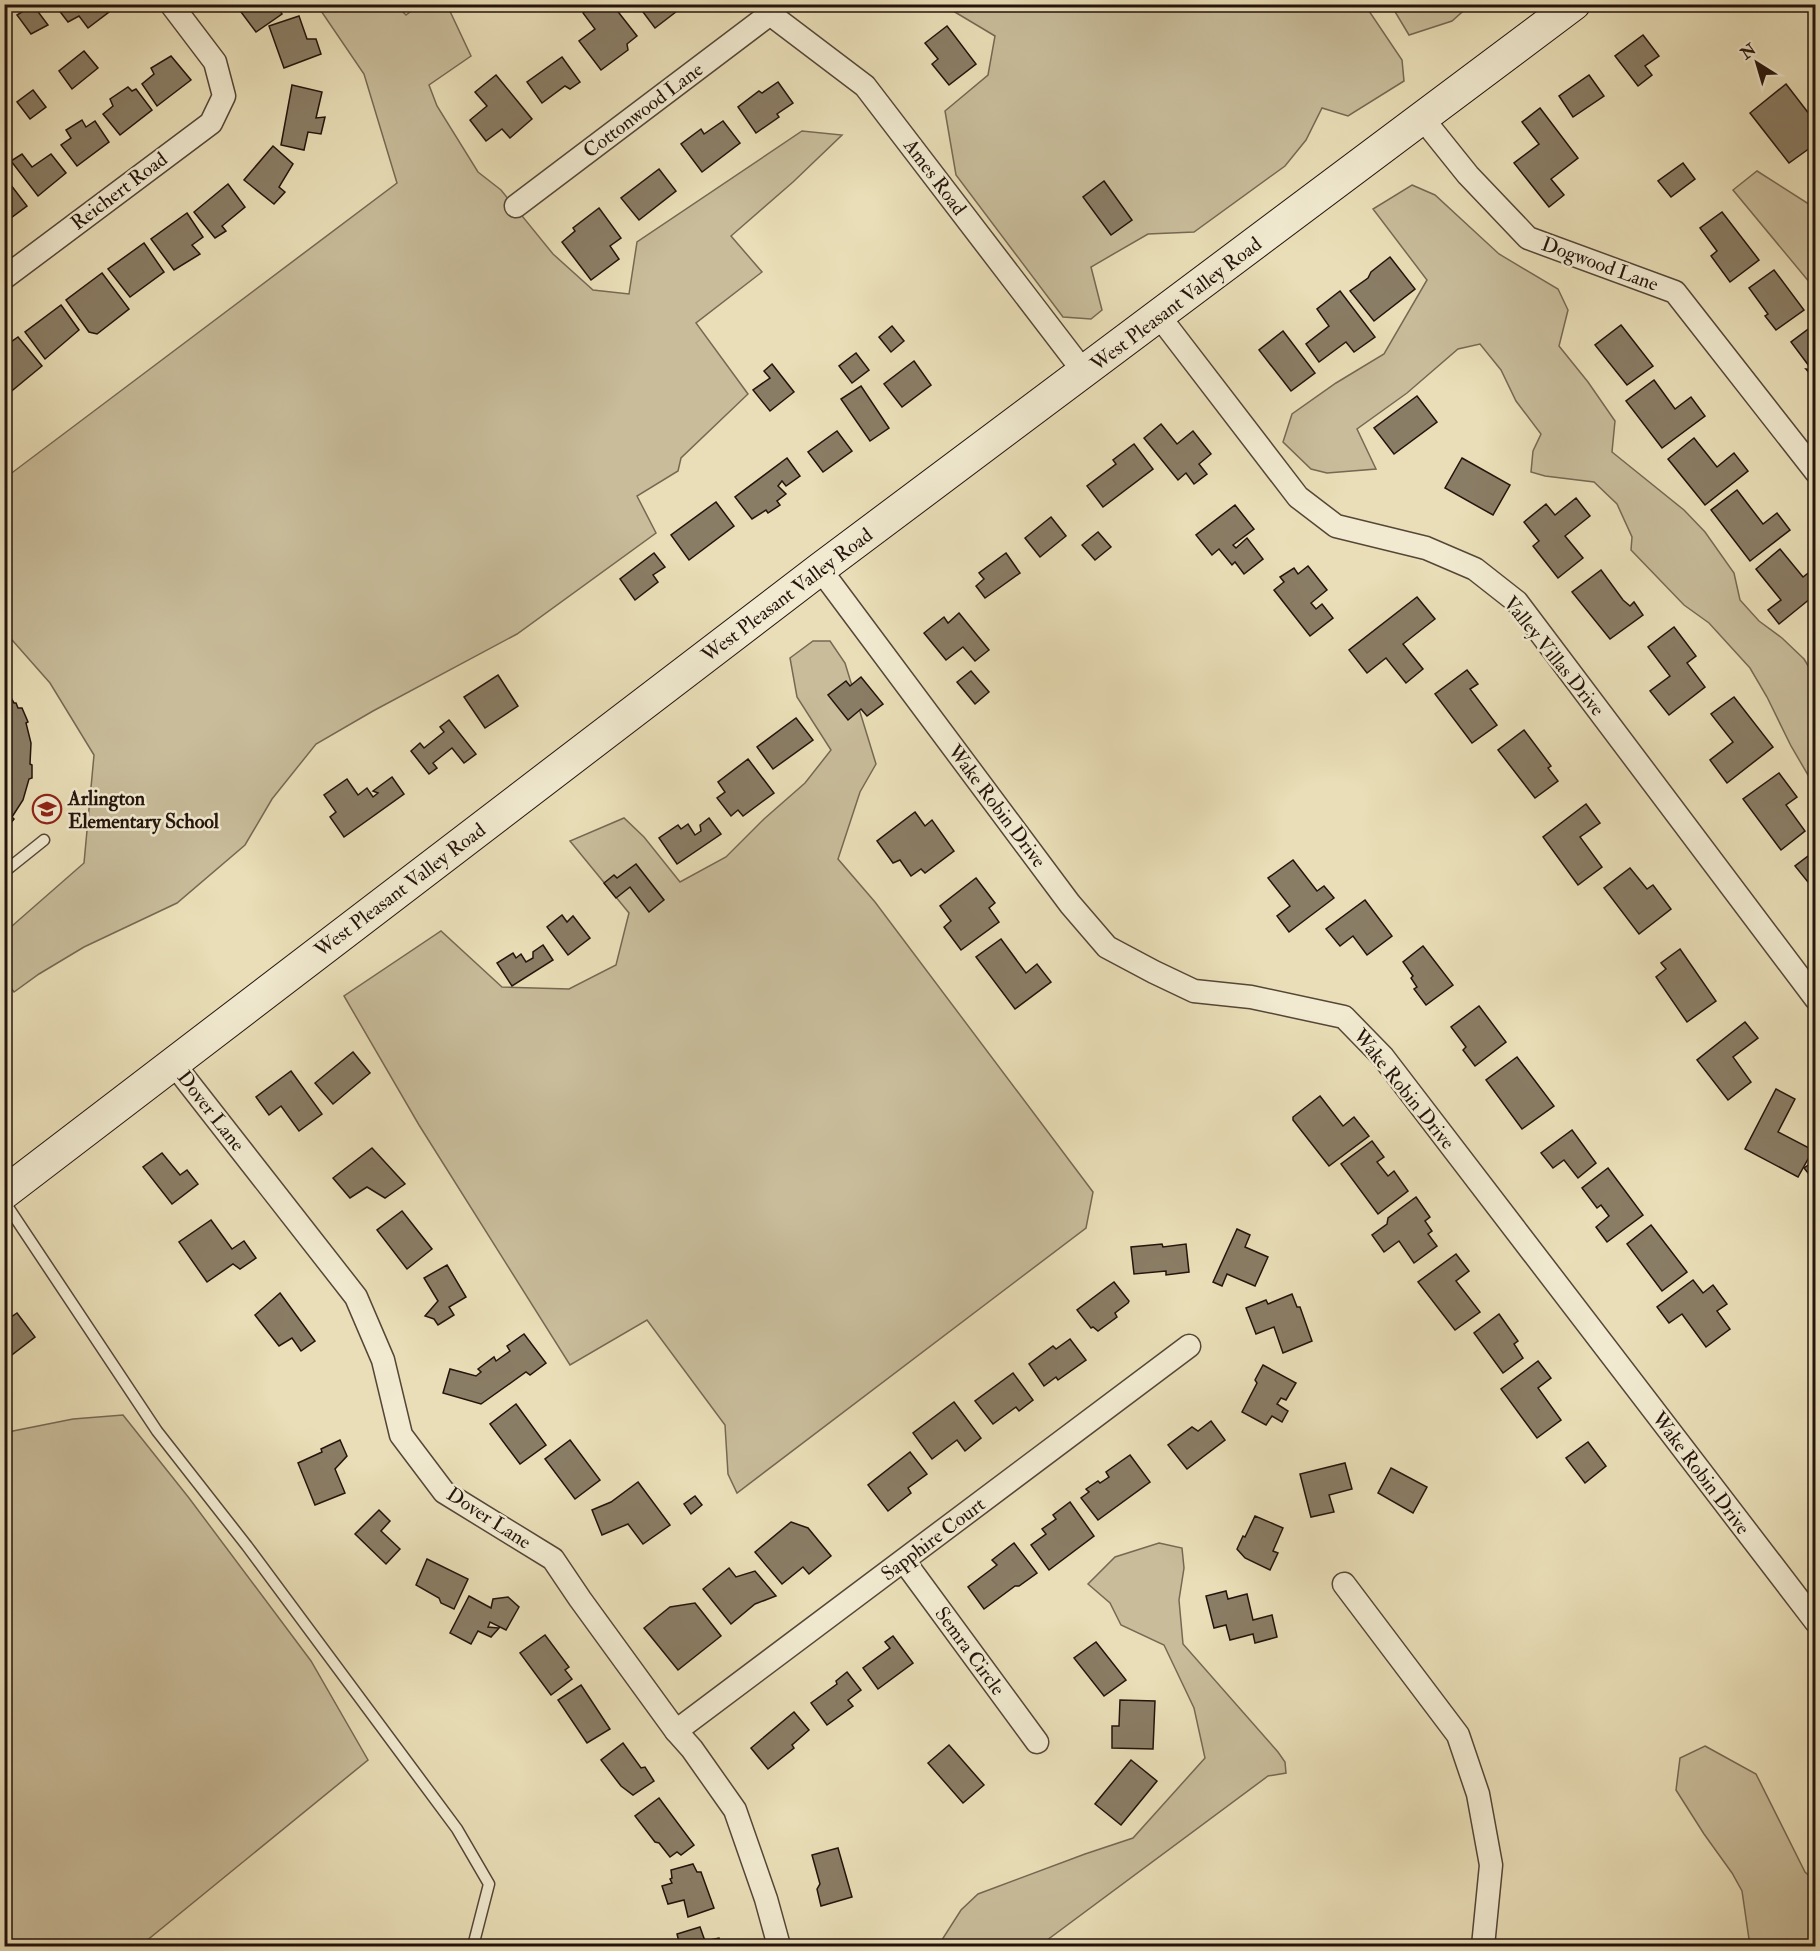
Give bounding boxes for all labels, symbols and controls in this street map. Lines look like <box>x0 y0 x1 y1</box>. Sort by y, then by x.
north arrow <box>1727 33 1787 93</box>
text: N <box>1736 39 1761 65</box>
street label: Cottonwood Lane <box>578 57 708 163</box>
street label: Ames Road <box>898 133 972 220</box>
street label: Reichert Road <box>66 146 172 235</box>
street label: West Pleasant Valley Road <box>1085 231 1267 377</box>
street label: Dogwood Lane <box>1538 231 1662 297</box>
street label: West Pleasant Valley Road <box>696 522 878 668</box>
street label: Valley Villas Drive <box>1498 591 1610 721</box>
street label: Wake Robin Drive <box>942 739 1051 873</box>
place label: Arlington Elementary School <box>67 786 220 835</box>
school or university icon: Arlington Elementary School <box>31 793 63 825</box>
street label: West Pleasant Valley Road <box>309 817 491 963</box>
street label: Wake Robin Drive <box>1347 1023 1460 1154</box>
street label: Dover Lane <box>172 1066 250 1156</box>
street label: Wake Robin Drive <box>1646 1406 1755 1540</box>
street label: Dover Lane <box>442 1481 536 1555</box>
street label: Sapphire Court <box>876 1491 991 1587</box>
street label: Semra Circle <box>929 1602 1011 1700</box>

